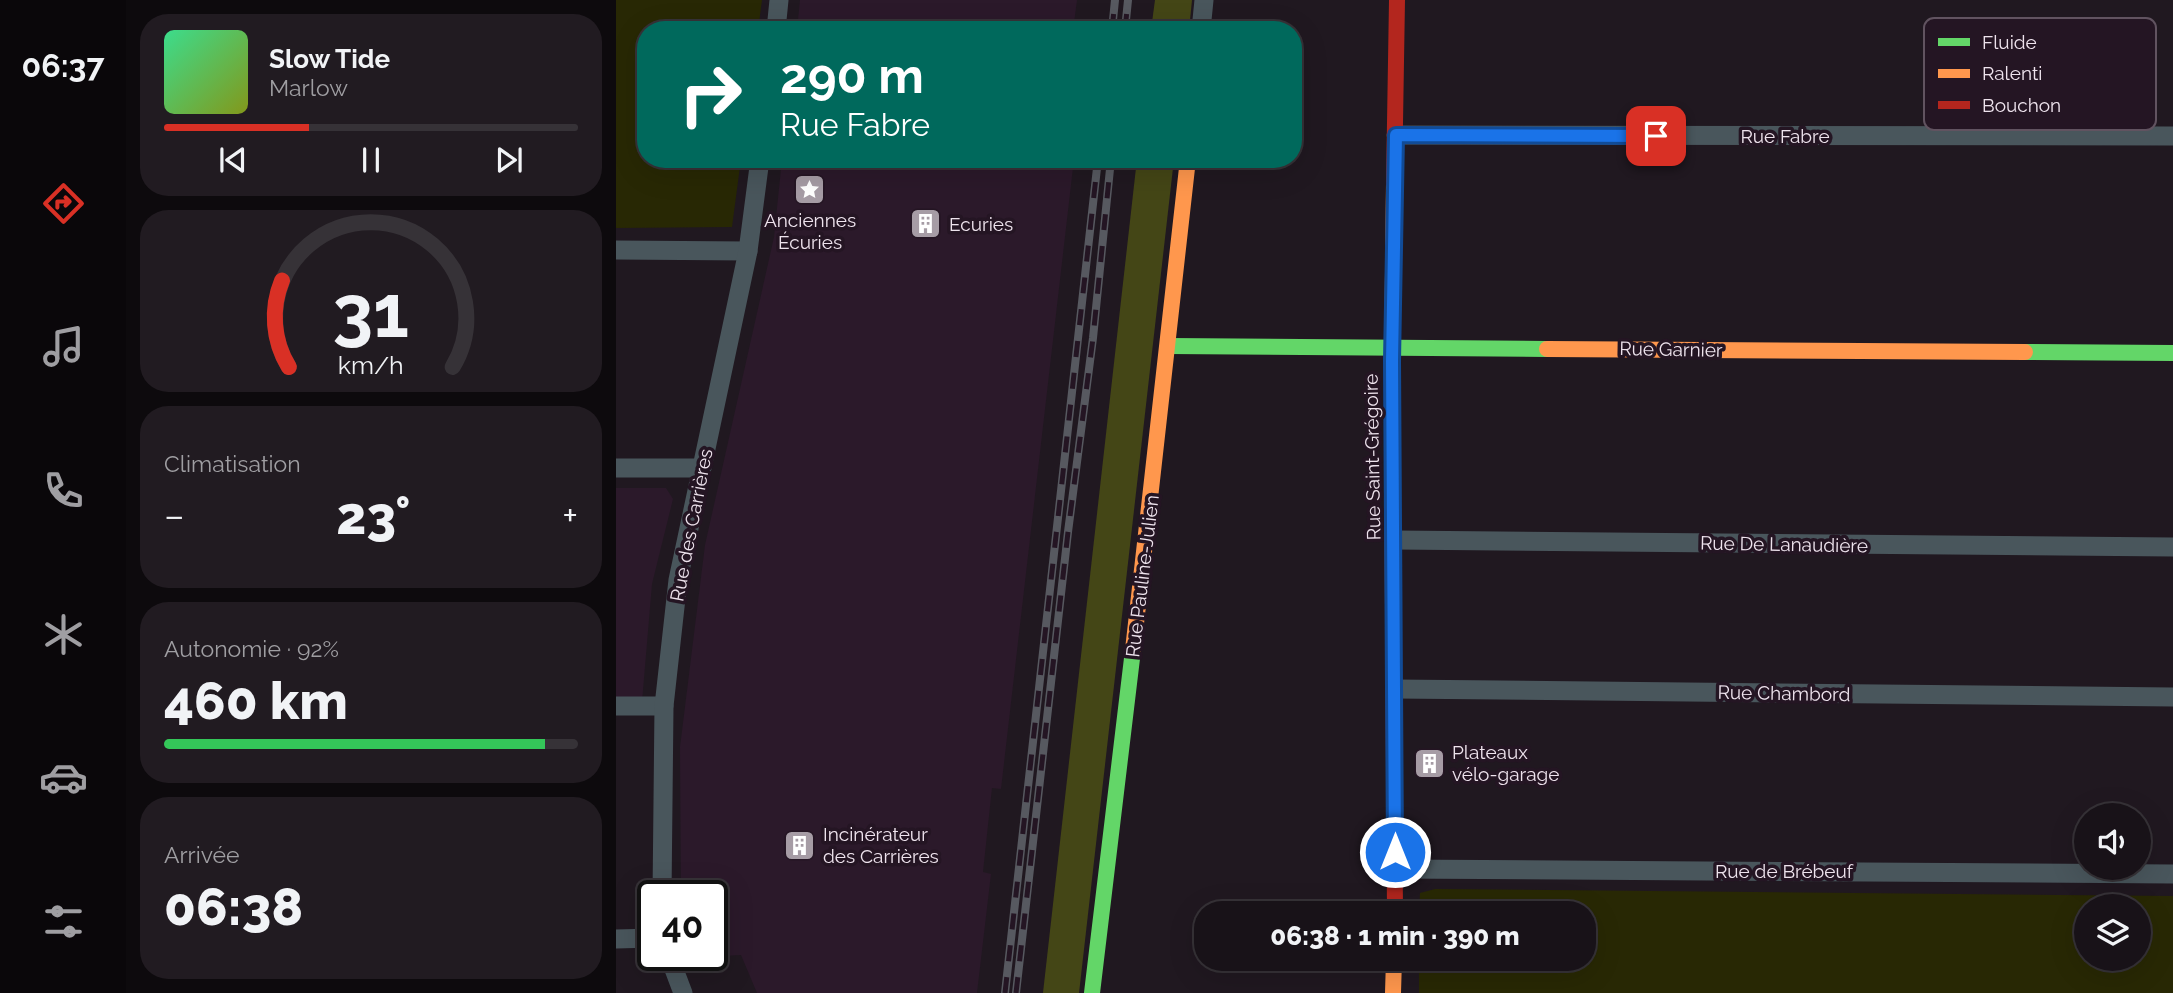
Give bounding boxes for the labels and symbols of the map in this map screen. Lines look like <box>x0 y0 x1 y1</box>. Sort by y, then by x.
legend <box>1924 18 2156 130</box>
text: Fluide <box>1982 31 2037 53</box>
text: Ralenti <box>1982 62 2042 84</box>
text: Bouchon <box>1982 94 2061 116</box>
pin <box>1626 106 1686 166</box>
street label: Rue Fabre <box>1740 125 1830 147</box>
place icon: Anciennes Écuries <box>793 172 827 206</box>
building icon: Ecuries <box>909 207 943 241</box>
place label: Anciennes Écuries <box>764 209 856 253</box>
place label: Ecuries <box>949 213 1013 235</box>
street label: Rue Garnier <box>1619 337 1723 361</box>
street label: Rue Saint-Grégoire <box>1360 373 1384 541</box>
street label: Rue des Carrières <box>665 447 717 603</box>
street label: Rue Pauline-Julien <box>1121 494 1163 658</box>
street label: Rue De Lanaudière <box>1700 532 1868 556</box>
street label: Rue Chambord <box>1717 681 1851 705</box>
place label: Plateaux vélo-garage <box>1452 741 1559 785</box>
building icon: Plateaux vélo-garage <box>1412 746 1446 780</box>
position arrow <box>1358 815 1432 889</box>
place label: Incinérateur des Carrières <box>823 823 939 867</box>
building icon: Incinérateur des Carrières <box>783 828 817 862</box>
street label: Rue de Brébeuf <box>1715 860 1854 882</box>
speed limit sign: 40 <box>637 880 728 971</box>

